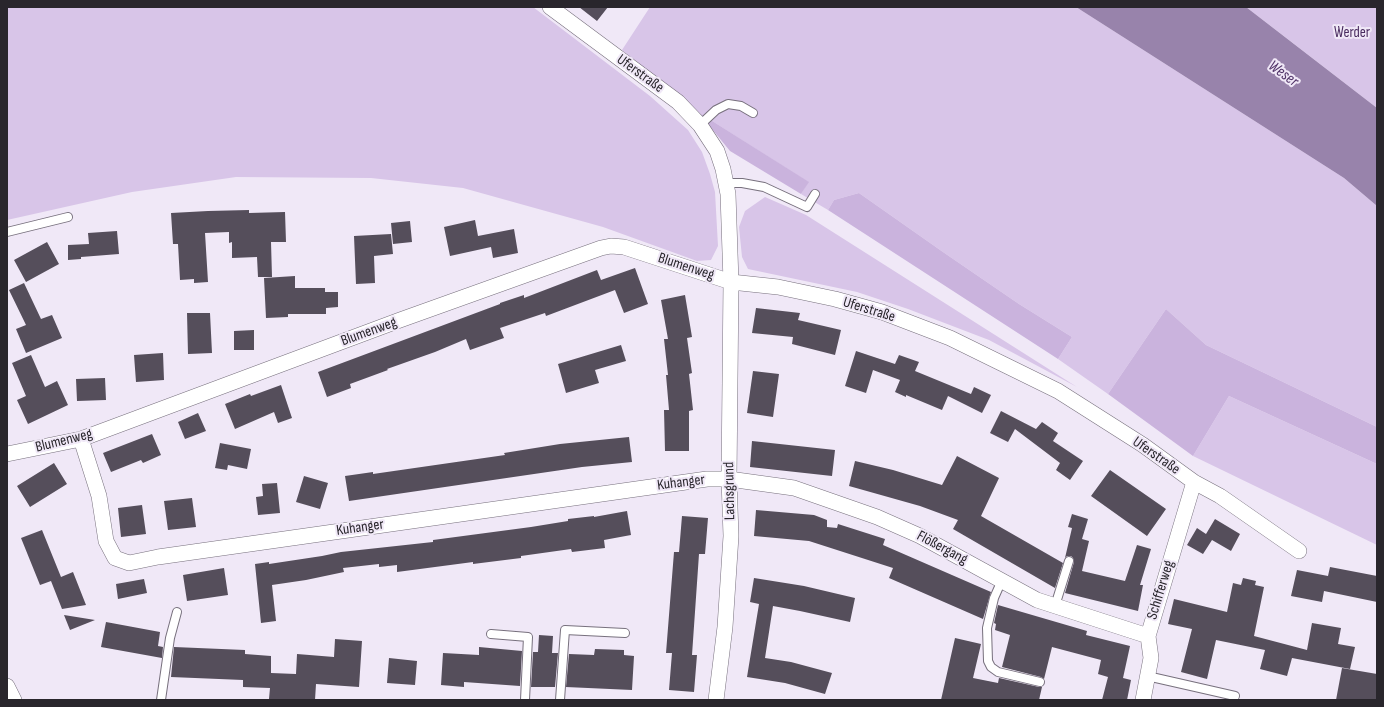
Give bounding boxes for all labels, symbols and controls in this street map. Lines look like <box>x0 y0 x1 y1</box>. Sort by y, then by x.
park label: Werder <box>1334 24 1370 42</box>
street label: Uferstraße <box>613 51 667 97</box>
water label: Weser <box>1264 57 1302 91</box>
street label: Blumenweg <box>656 249 716 285</box>
street label: Uferstraße <box>841 294 897 326</box>
street label: Blumenweg <box>339 314 399 350</box>
street label: Blumenweg <box>34 425 94 457</box>
street label: Uferstraße <box>1129 433 1183 479</box>
street label: Lachsgrund <box>720 462 740 520</box>
street label: Kuhanger <box>656 471 706 495</box>
street label: Kuhanger <box>335 516 385 540</box>
street label: Flößergang <box>914 527 970 569</box>
street label: Schifferweg <box>1143 558 1179 622</box>

